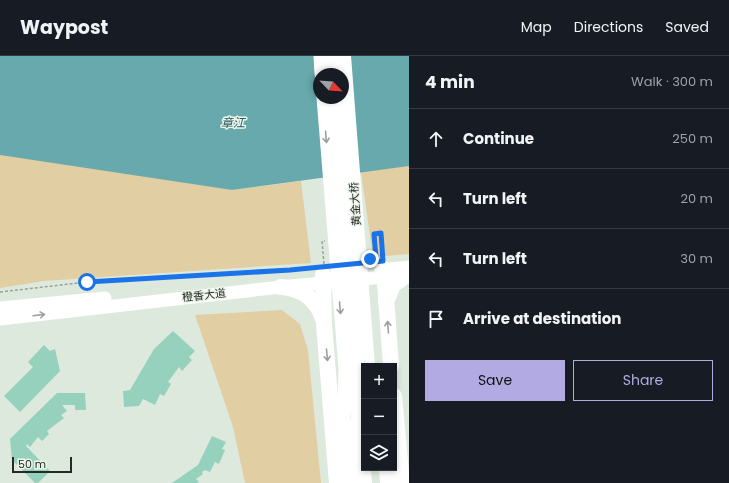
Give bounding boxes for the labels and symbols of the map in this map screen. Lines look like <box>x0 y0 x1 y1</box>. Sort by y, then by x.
north arrow <box>313 68 349 104</box>
water label: 章江 <box>221 114 247 131</box>
one-way arrow <box>323 130 330 143</box>
street label: 黄金大桥 <box>345 181 365 227</box>
route end <box>361 250 379 268</box>
route start <box>78 273 96 291</box>
street label: 橙香大道 <box>181 285 227 305</box>
one-way arrow <box>336 301 344 314</box>
one-way arrow <box>32 311 45 318</box>
one-way arrow <box>384 321 391 334</box>
one-way arrow <box>323 348 330 361</box>
scale bar <box>12 455 72 474</box>

